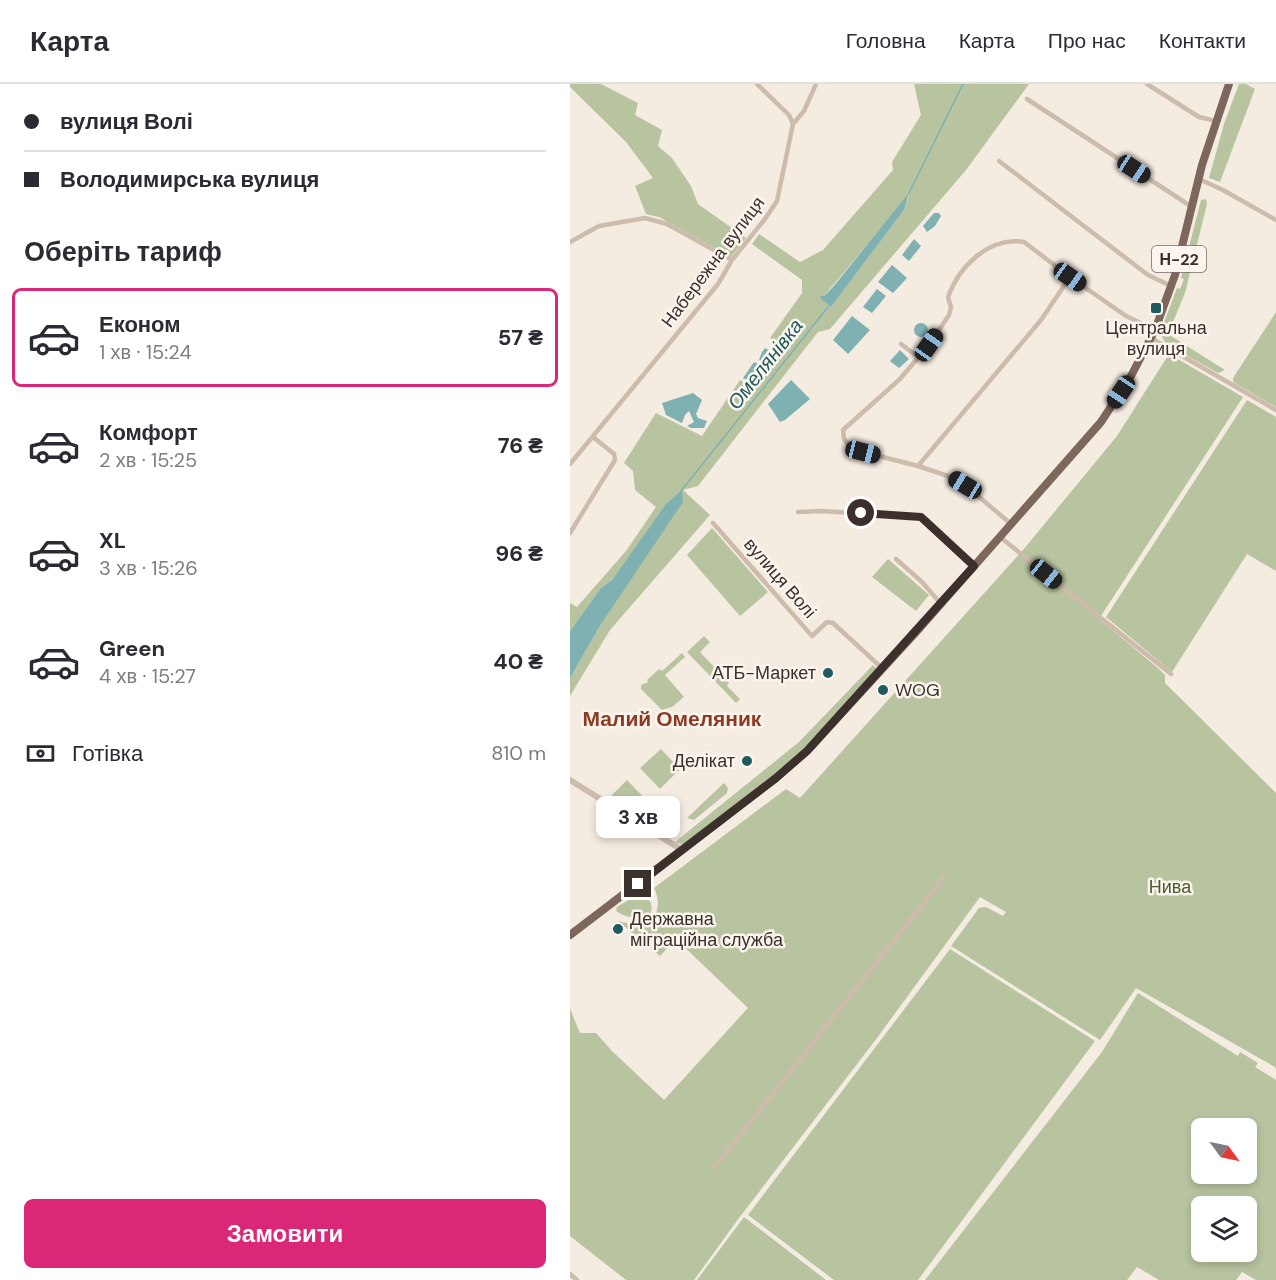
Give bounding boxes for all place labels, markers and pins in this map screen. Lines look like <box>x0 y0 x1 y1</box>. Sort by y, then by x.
marker: Центральна вулиця <box>1149 301 1163 315</box>
place label: Центральна вулиця <box>1105 316 1208 361</box>
place label: АТБ-Маркет <box>712 661 816 685</box>
marker: АТБ-Маркет <box>821 666 835 680</box>
place label: WOG <box>895 678 940 702</box>
marker: WOG <box>876 683 890 697</box>
place label: Делікат <box>673 749 735 773</box>
marker: Делікат <box>740 754 754 768</box>
place label: Державна міграційна служба <box>630 907 784 952</box>
marker: Державна міграційна служба <box>611 922 625 936</box>

